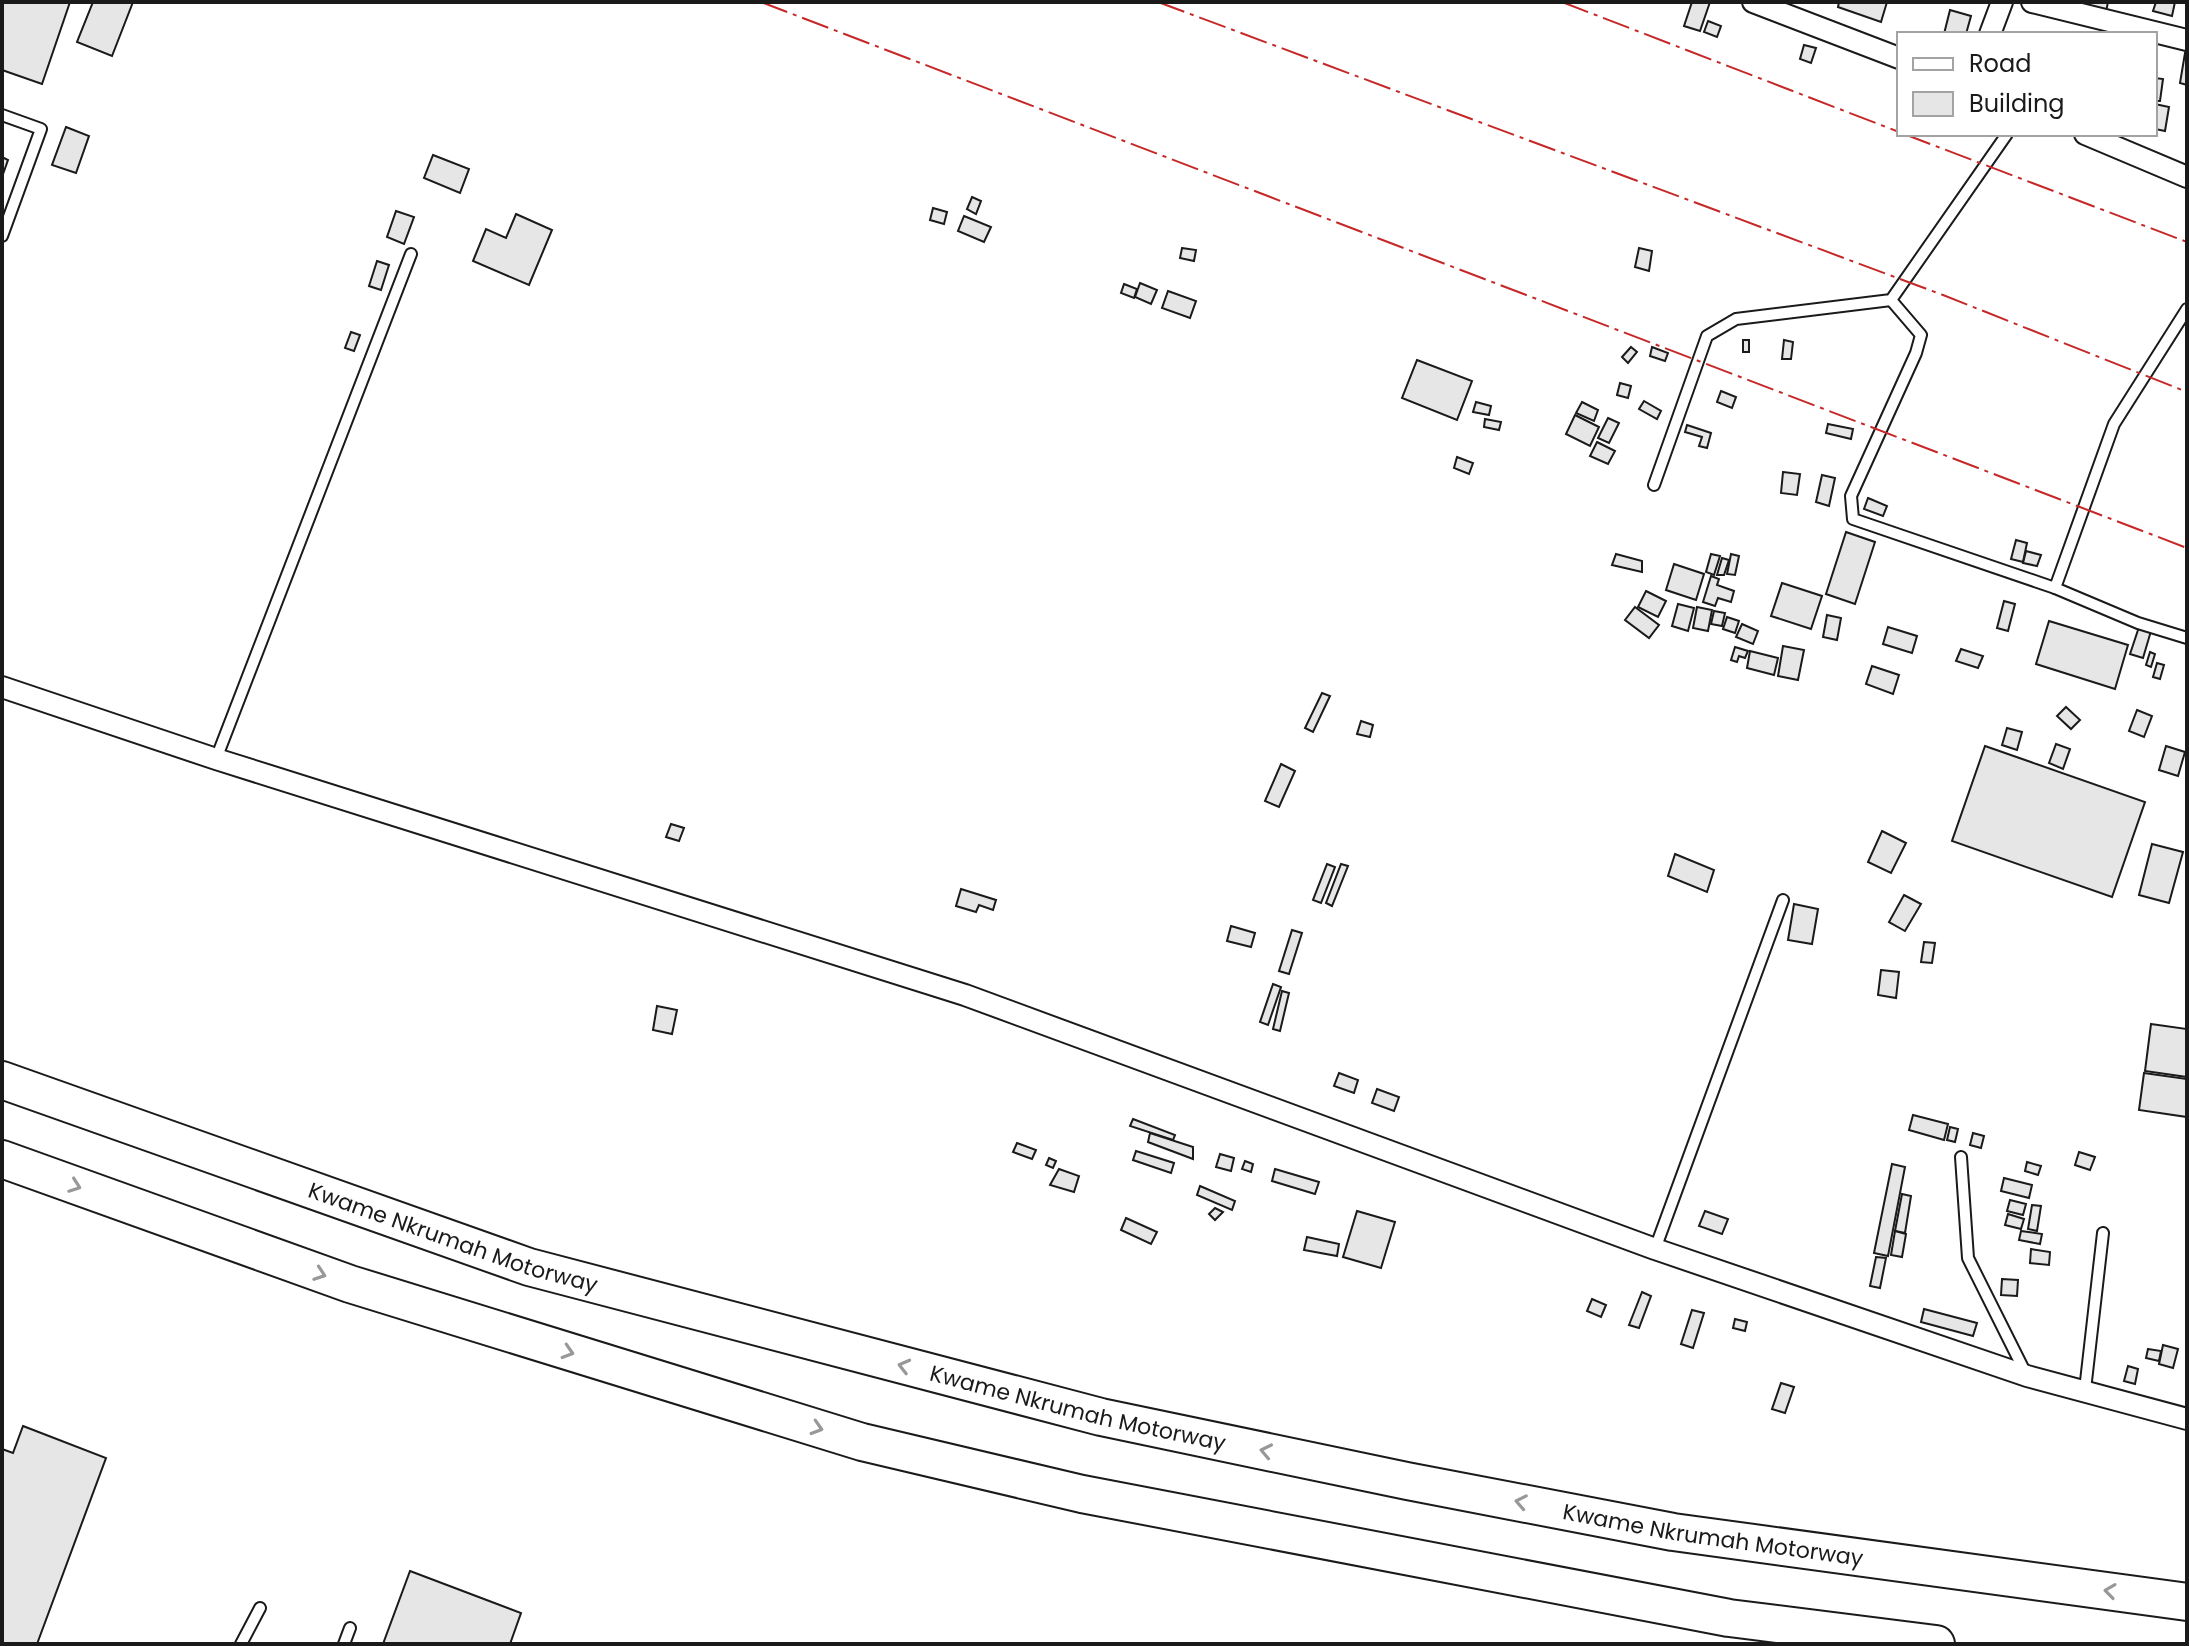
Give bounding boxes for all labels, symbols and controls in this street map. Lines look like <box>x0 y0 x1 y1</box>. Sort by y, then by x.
legend <box>1897 32 2157 136</box>
text: Road <box>1969 47 2031 80</box>
text: Building <box>1969 87 2065 120</box>
street label: Kwame Nkrumah Motorway <box>304 1175 602 1301</box>
one-way arrow <box>67 1176 81 1193</box>
one-way arrow <box>312 1264 326 1280</box>
one-way arrow <box>560 1343 574 1359</box>
street label: Kwame Nkrumah Motorway <box>926 1358 1229 1459</box>
one-way arrow <box>897 1359 911 1376</box>
one-way arrow <box>809 1419 823 1435</box>
one-way arrow <box>1259 1443 1273 1460</box>
one-way arrow <box>1514 1495 1527 1512</box>
street label: Kwame Nkrumah Motorway <box>1560 1496 1866 1574</box>
one-way arrow <box>2103 1583 2116 1600</box>

